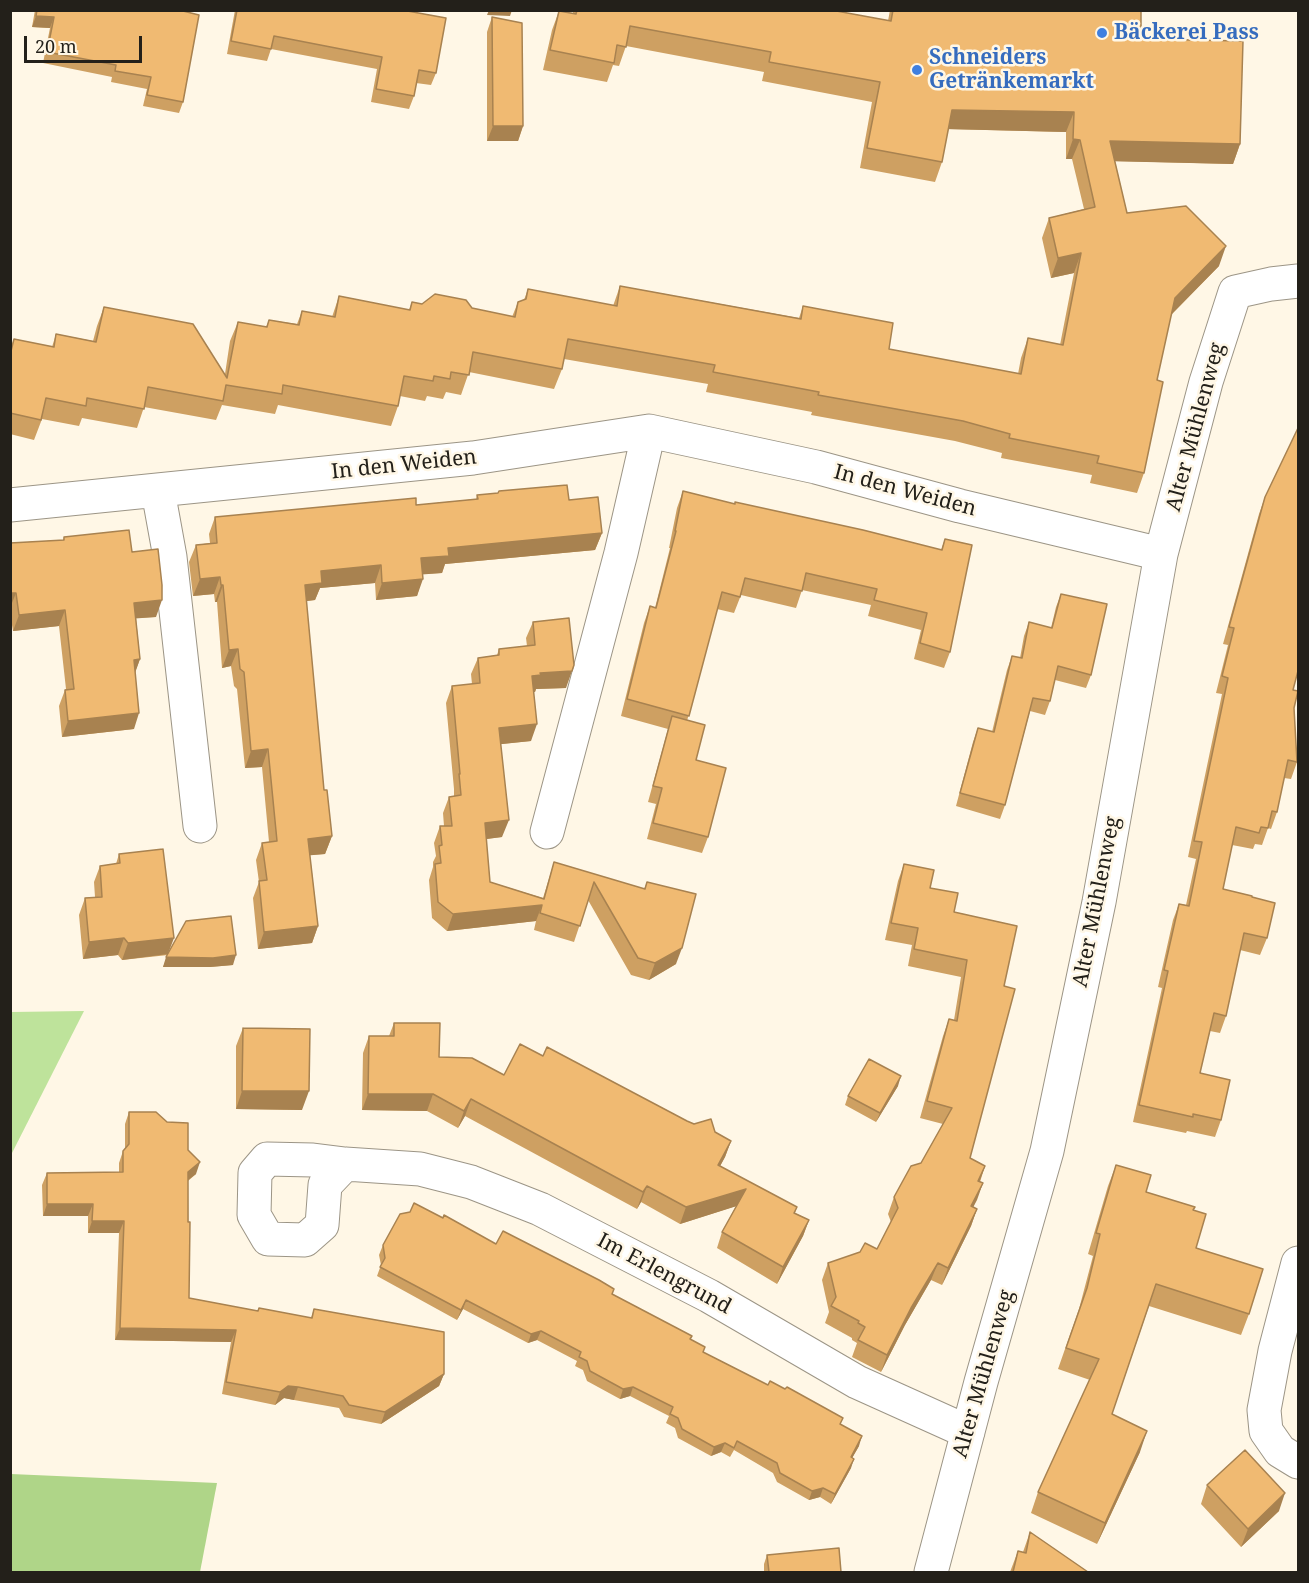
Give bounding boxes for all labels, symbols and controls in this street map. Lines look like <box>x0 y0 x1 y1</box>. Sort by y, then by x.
place label: Bäckerei Pass <box>1114 20 1259 46</box>
scale bar <box>27 24 146 62</box>
marker: Bäckerei Pass <box>1095 26 1109 40</box>
text: 20 m <box>35 34 77 58</box>
place label: Schneiders Getränkemarkt <box>929 45 1094 95</box>
marker: Schneiders Getränkemarkt <box>910 63 924 77</box>
street label: Alter Mühlenweg <box>1161 340 1231 514</box>
street label: In den Weiden <box>330 445 478 485</box>
street label: In den Weiden <box>831 460 979 522</box>
street label: Alter Mühlenweg <box>1068 814 1126 990</box>
street label: Im Erlengrund <box>593 1228 735 1320</box>
street label: Alter Mühlenweg <box>948 1287 1020 1461</box>

